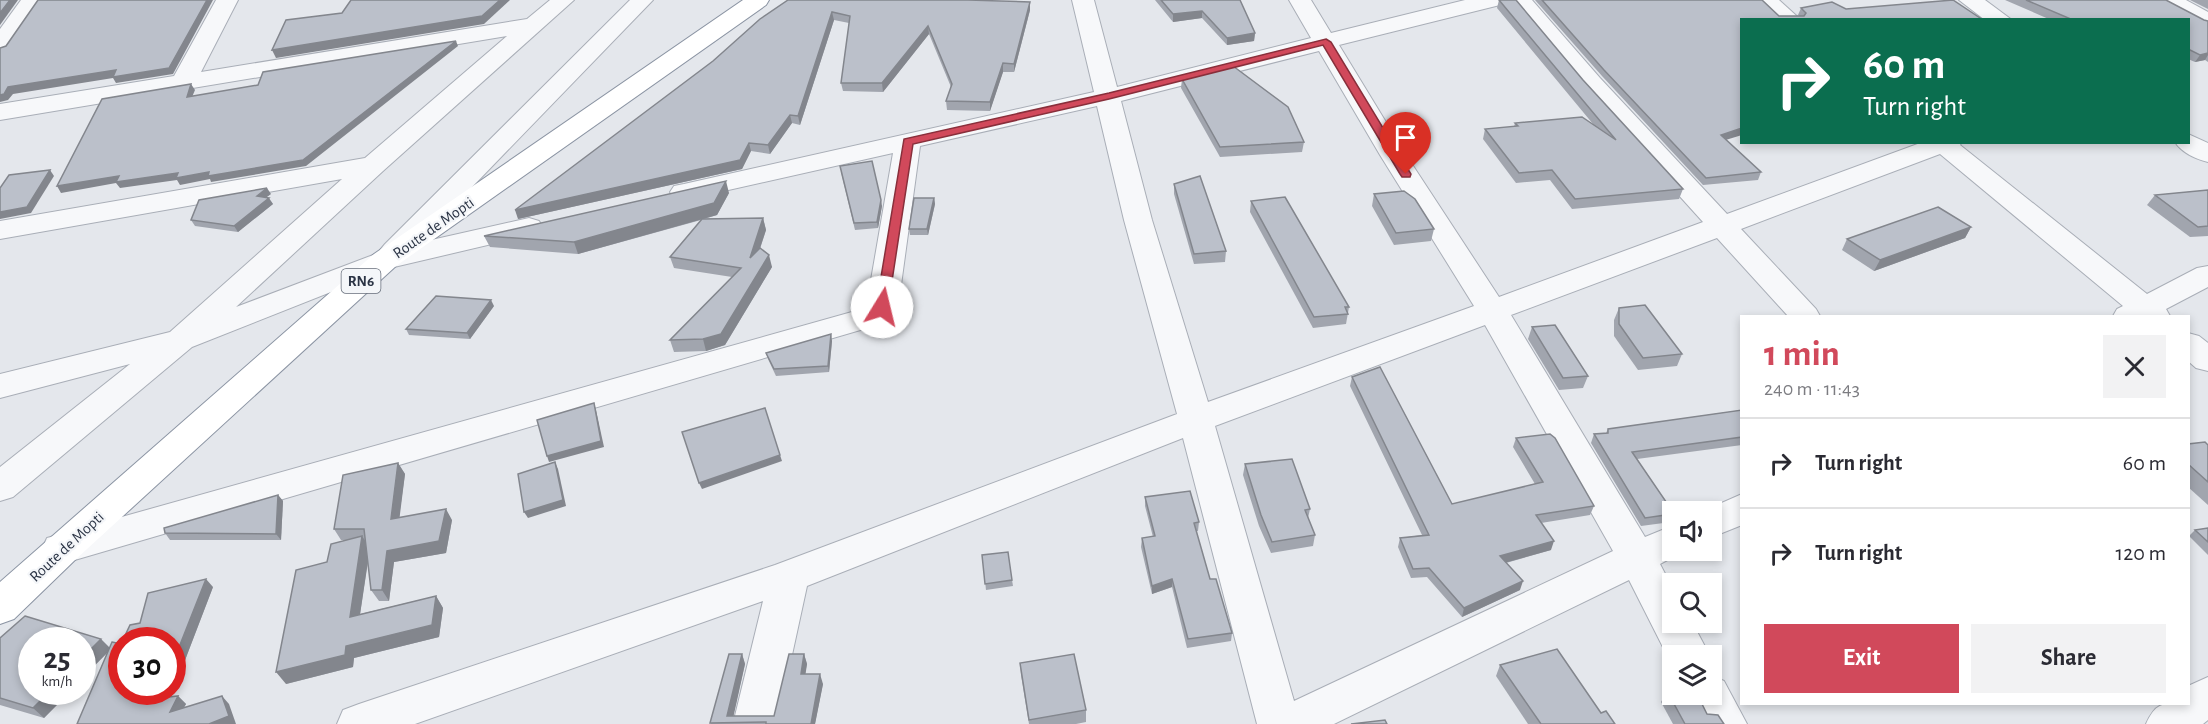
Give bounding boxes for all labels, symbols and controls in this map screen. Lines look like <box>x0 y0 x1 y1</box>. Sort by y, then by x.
icon: right <box>1764 42 1842 120</box>
text: 60 m <box>1863 44 1945 86</box>
text: Turn right <box>1863 93 1966 120</box>
pin <box>1380 112 1431 174</box>
icon: arrive <box>1389 121 1422 154</box>
street label: Route de Mopti <box>390 194 477 262</box>
road number: RN6 <box>342 269 380 293</box>
position arrow <box>850 275 914 339</box>
button: close <box>2103 335 2166 398</box>
text: 1 min <box>1764 336 1840 372</box>
text: 240 m · 11:43 <box>1764 379 1860 399</box>
icon: right <box>1764 447 1797 480</box>
text: Turn right <box>1815 452 1902 474</box>
text: 60 m <box>2123 452 2166 474</box>
map controls <box>1662 501 1722 705</box>
button: sound <box>1662 501 1722 561</box>
street label: Route de Mopti <box>27 509 107 585</box>
icon: right <box>1764 537 1797 570</box>
text: Turn right <box>1815 542 1902 564</box>
text: 120 m <box>2116 542 2166 564</box>
button: search <box>1662 573 1722 633</box>
button: Exit <box>1764 624 1959 693</box>
button: Share <box>1971 624 2166 693</box>
speed limit sign: 30 <box>108 627 186 705</box>
text: 25 <box>43 644 71 674</box>
button: layers <box>1662 645 1722 705</box>
text: km/h <box>42 674 72 689</box>

